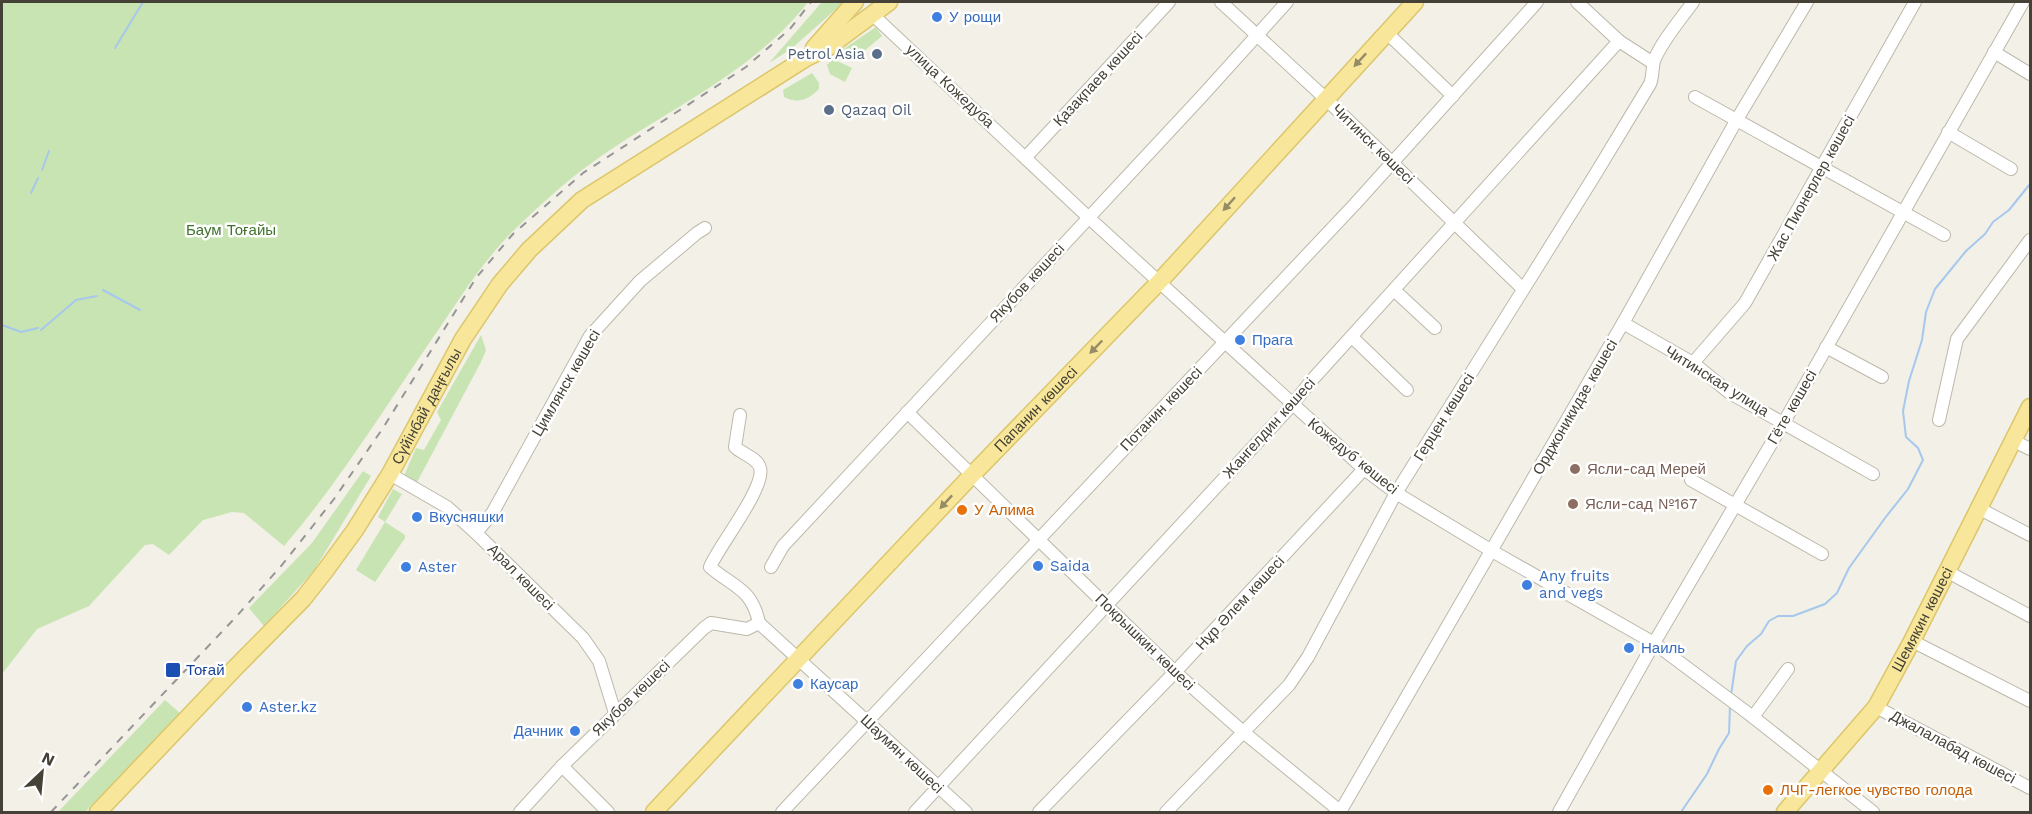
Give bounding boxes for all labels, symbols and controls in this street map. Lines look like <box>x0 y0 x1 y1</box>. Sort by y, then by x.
place label: У рощи <box>949 8 1001 26</box>
marker: У рощи <box>930 10 944 24</box>
street label: Қазақпаев көшесі <box>1050 28 1146 130</box>
street label: улица Кожедуба <box>902 40 998 132</box>
place label: Petrol Asia <box>788 45 866 63</box>
marker: Petrol Asia <box>870 47 884 61</box>
one-way arrow <box>1353 52 1367 67</box>
street label: Читинск көшесі <box>1328 100 1418 188</box>
place label: Qazaq Oil <box>841 101 912 119</box>
marker: Qazaq Oil <box>822 103 836 117</box>
street label: Жас Пионерлер көшесі <box>1763 112 1859 264</box>
one-way arrow <box>1223 196 1236 211</box>
park label: Баум Тоғайы <box>186 221 276 239</box>
street label: Якубов көшесі <box>986 240 1068 326</box>
street label: Цимлянск көшесі <box>528 326 604 440</box>
place label: Прага <box>1252 331 1294 349</box>
marker: Прага <box>1233 333 1247 347</box>
street label: Орджоникидзе көшесі <box>1529 336 1621 478</box>
one-way arrow <box>1089 339 1103 354</box>
street label: Читинская улица <box>1662 342 1773 421</box>
street label: Сүйінбай даңғылы <box>388 345 465 468</box>
street label: Папанин көшесі <box>990 363 1081 456</box>
street label: Потанин көшесі <box>1116 363 1206 455</box>
street label: Гёте көшесі <box>1764 367 1820 447</box>
street label: Герцен көшесі <box>1410 370 1478 464</box>
street label: Жангелдин көшесі <box>1219 374 1319 482</box>
street label: Кожедуб көшесі <box>1304 414 1402 498</box>
place label: Ясли-сад Мерей <box>1587 460 1706 478</box>
marker: Ясли-сад Мерей <box>1568 462 1582 476</box>
one-way arrow <box>940 495 954 509</box>
place label: Ясли-сад №167 <box>1585 495 1697 513</box>
marker: Ясли-сад №167 <box>1566 497 1580 511</box>
place label: У Алима <box>974 501 1035 519</box>
marker: У Алима <box>955 503 969 517</box>
place label: Вкусняшки <box>429 508 504 526</box>
marker: Вкусняшки <box>410 510 424 524</box>
street label: Арал көшесі <box>484 540 558 614</box>
street label: Нұр Әлем көшесі <box>1192 552 1288 654</box>
place label: Saida <box>1050 557 1090 575</box>
place label: Aster <box>418 558 457 576</box>
marker: Saida <box>1031 559 1045 573</box>
marker: Aster <box>399 560 413 574</box>
street label: Шемякин көшесі <box>1888 564 1957 675</box>
place label: Any fruits and vegs <box>1539 567 1610 602</box>
marker: Any fruits and vegs <box>1520 578 1534 592</box>
street label: Покрышкин көшесі <box>1092 590 1198 694</box>
place label: Наиль <box>1641 639 1685 657</box>
marker: Наиль <box>1622 641 1636 655</box>
street label: Якубов көшесі <box>588 656 674 740</box>
marker: Тоғай <box>164 661 182 679</box>
place label: Тоғай <box>186 661 225 679</box>
place label: Каусар <box>810 675 858 693</box>
marker: Каусар <box>791 677 805 691</box>
place label: Aster.kz <box>259 698 317 716</box>
marker: Aster.kz <box>240 700 254 714</box>
street label: Джалалабад көшесі <box>1887 706 2019 788</box>
street label: Шаумян көшесі <box>857 711 947 797</box>
place label: Дачник <box>514 722 563 740</box>
marker: Дачник <box>568 724 582 738</box>
north arrow <box>12 742 72 802</box>
text: N <box>39 748 58 770</box>
place label: ЛЧГ-легкое чувство голода <box>1780 781 1973 799</box>
marker: ЛЧГ-легкое чувство голода <box>1761 783 1775 797</box>

